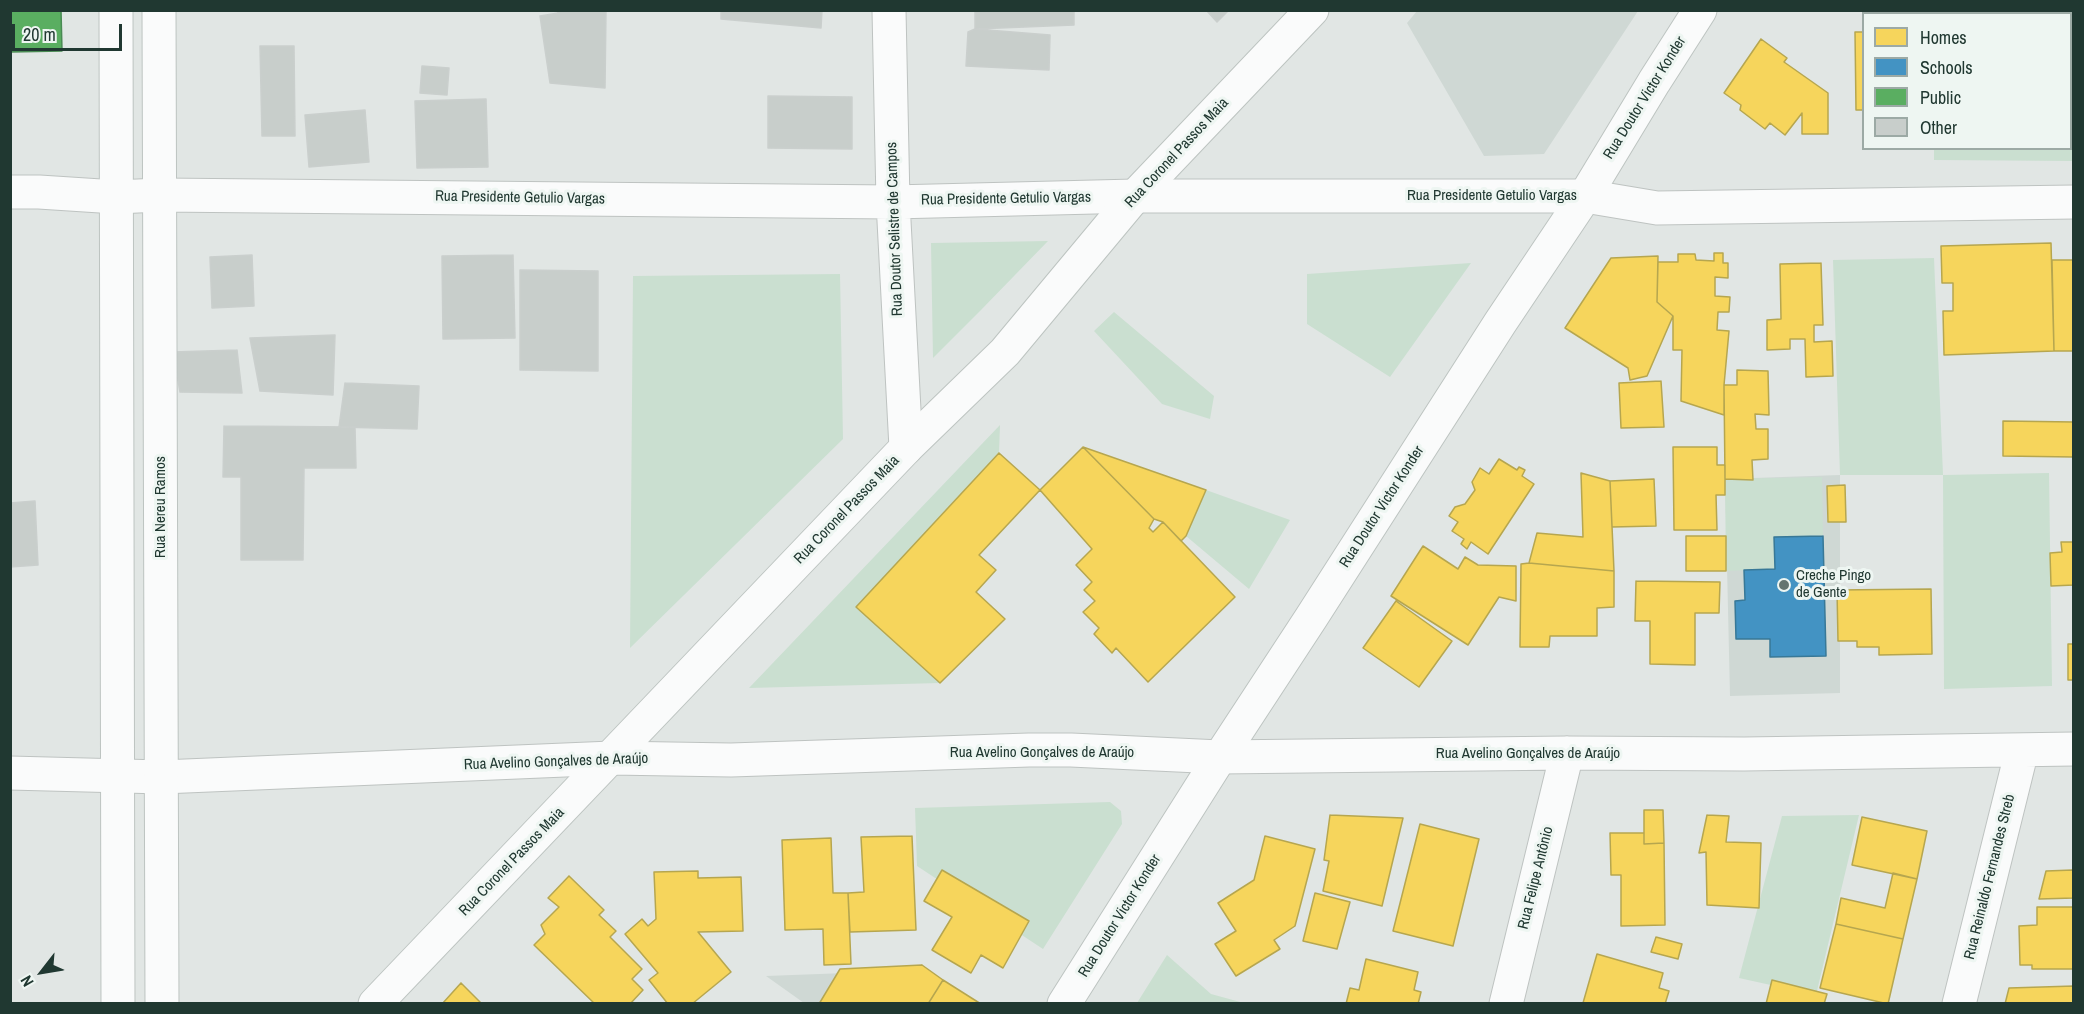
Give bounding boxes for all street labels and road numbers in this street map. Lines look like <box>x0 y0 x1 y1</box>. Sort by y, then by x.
street label: Rua Doutor Victor Konder <box>1600 33 1690 163</box>
street label: Rua Coronel Passos Maia <box>1121 94 1233 212</box>
street label: Rua Doutor Selistre de Campos <box>883 142 907 316</box>
street label: Rua Presidente Getulio Vargas <box>1407 187 1577 205</box>
street label: Rua Presidente Getulio Vargas <box>435 188 605 208</box>
street label: Rua Presidente Getulio Vargas <box>921 189 1091 209</box>
street label: Rua Doutor Victor Konder <box>1336 443 1428 571</box>
street label: Rua Coronel Passos Maia <box>791 452 903 568</box>
street label: Rua Nereu Ramos <box>152 456 170 558</box>
street label: Rua Avelino Gonçalves de Araújo <box>950 744 1134 762</box>
street label: Rua Avelino Gonçalves de Araújo <box>1436 745 1620 763</box>
street label: Rua Avelino Gonçalves de Araújo <box>464 750 648 774</box>
street label: Rua Reinaldo Fernandes Streb <box>1961 793 2019 961</box>
street label: Rua Coronel Passos Maia <box>456 804 568 920</box>
street label: Rua Felipe Antônio <box>1515 825 1557 931</box>
street label: Rua Doutor Victor Konder <box>1075 851 1165 981</box>

